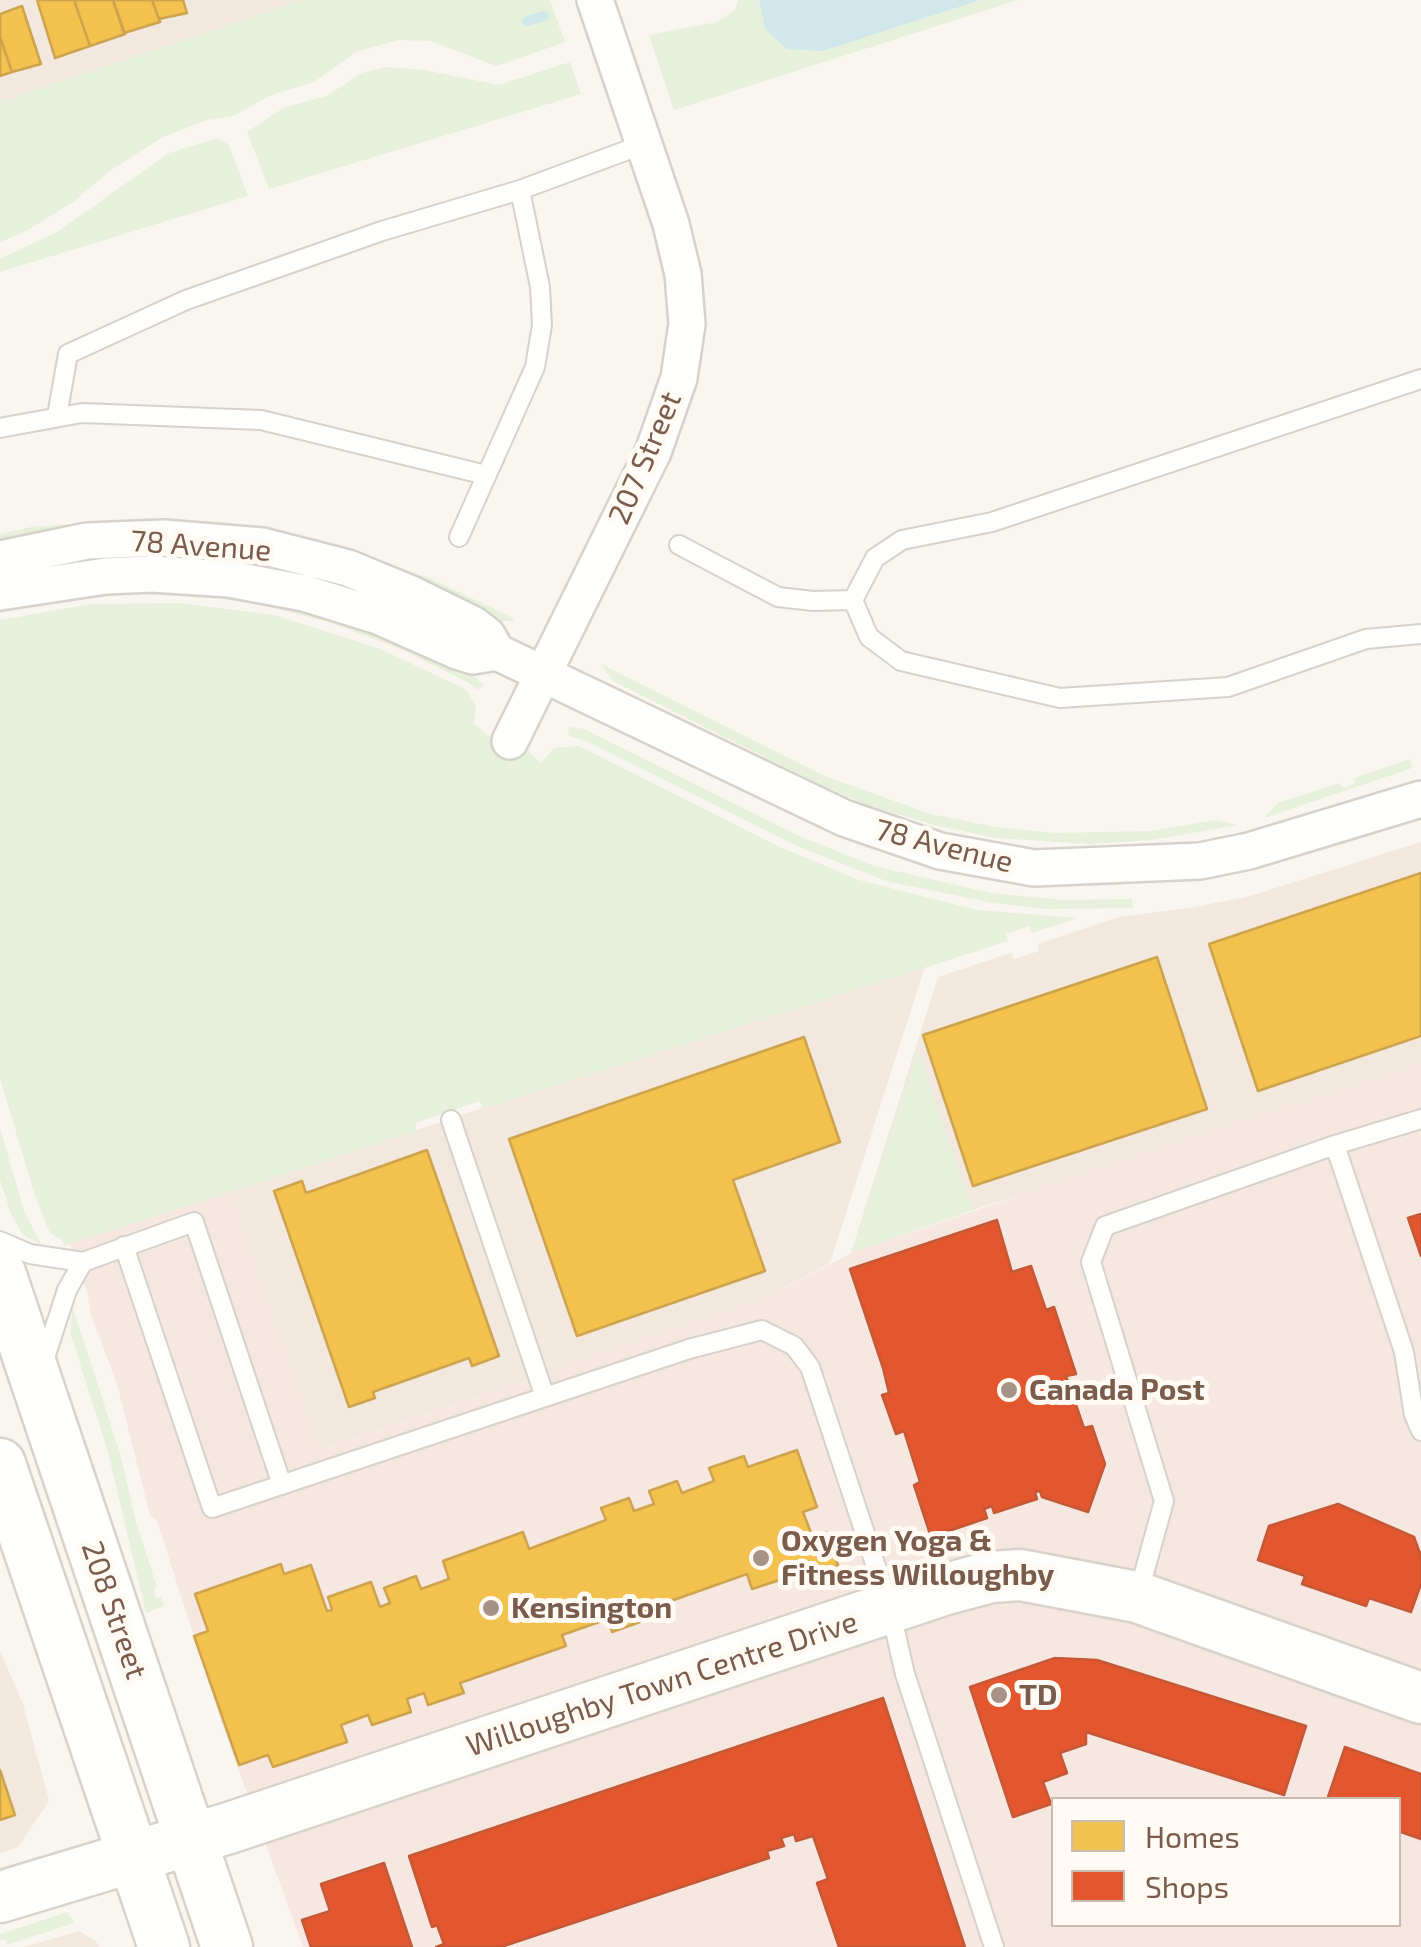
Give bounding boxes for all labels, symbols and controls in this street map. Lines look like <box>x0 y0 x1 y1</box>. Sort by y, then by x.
street label: 207 Street <box>601 386 689 530</box>
street label: 78 Avenue <box>130 523 272 569</box>
street label: 78 Avenue <box>871 812 1017 880</box>
place label: Canada Post <box>1029 1372 1205 1408</box>
marker: Canada Post <box>998 1379 1020 1401</box>
place label: Oxygen Yoga & Fitness Willoughby <box>781 1523 1054 1594</box>
street label: 208 Street <box>74 1536 154 1684</box>
marker: Oxygen Yoga & Fitness Willoughby <box>750 1547 772 1569</box>
place label: Kensington <box>511 1590 672 1626</box>
marker: Kensington <box>480 1597 502 1619</box>
street label: Willoughby Town Centre Drive <box>462 1604 862 1764</box>
place label: TD <box>1019 1677 1058 1713</box>
marker: TD <box>988 1684 1010 1706</box>
legend <box>1051 1797 1401 1927</box>
text: Homes <box>1145 1818 1240 1854</box>
text: Shops <box>1145 1868 1229 1904</box>

